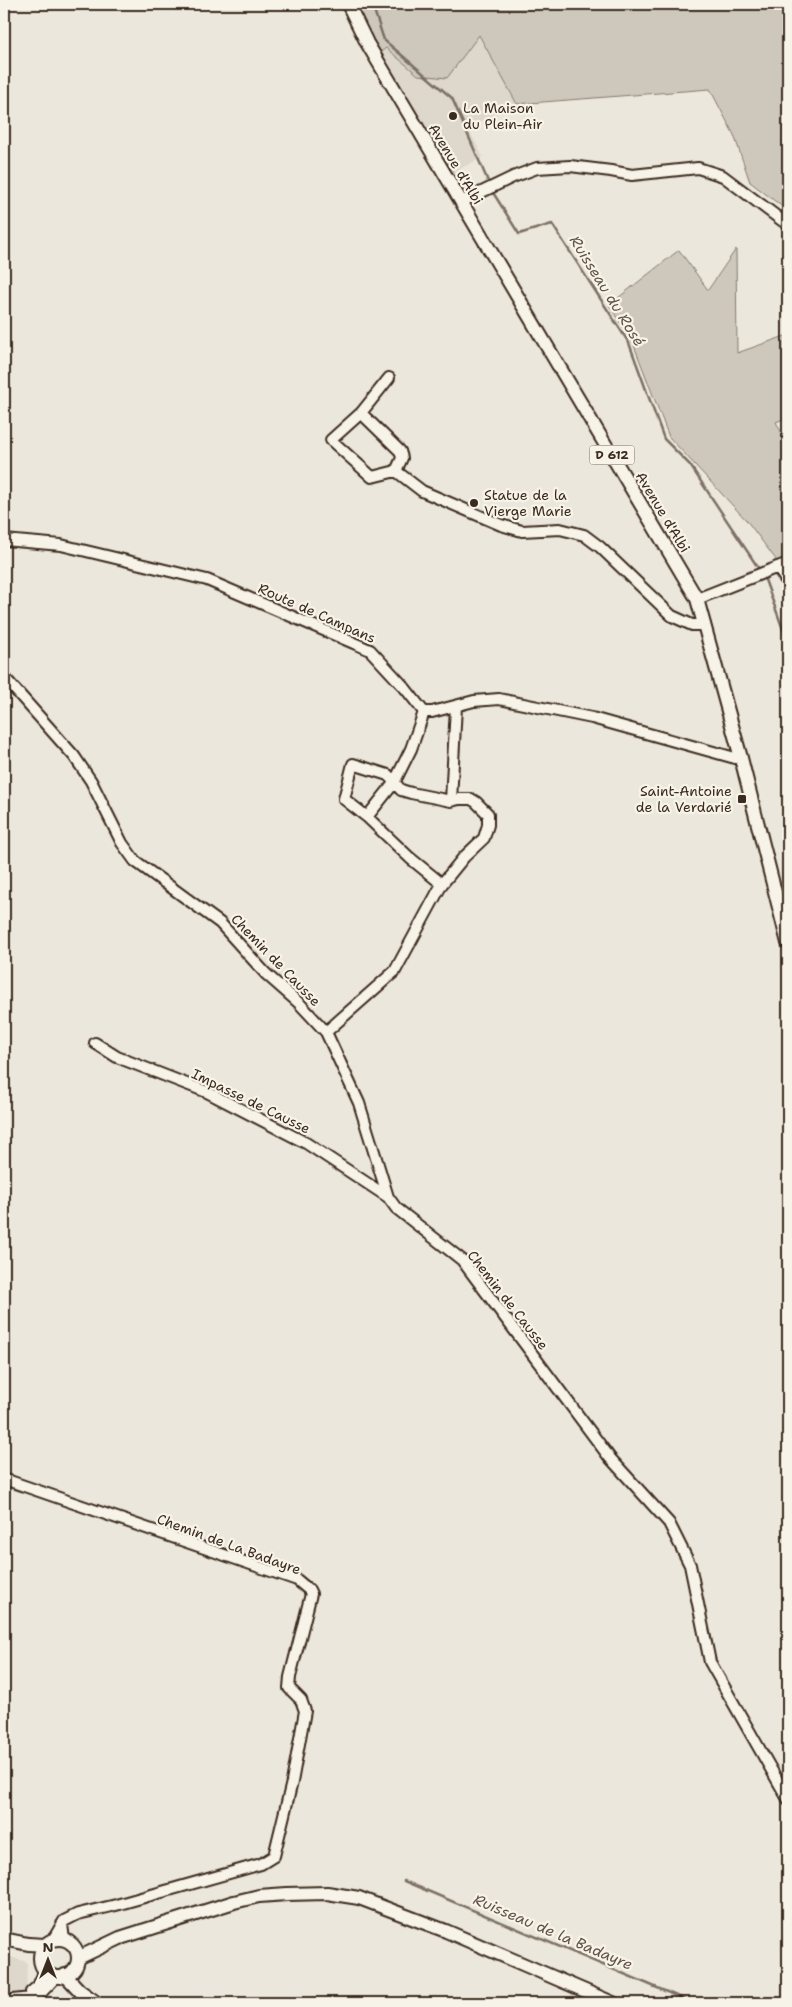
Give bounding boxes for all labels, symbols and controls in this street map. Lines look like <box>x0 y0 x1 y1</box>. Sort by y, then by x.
place label: La Maison du Plein-Air <box>463 99 543 133</box>
marker: La Maison du Plein-Air <box>447 110 459 122</box>
street label: Avenue d'Albi <box>425 120 487 208</box>
water label: Ruisseau du Rosé <box>565 232 649 350</box>
road number: D 612 <box>590 446 634 464</box>
street label: Avenue d'Albi <box>632 468 694 556</box>
place label: Statue de la Vierge Marie <box>484 486 572 520</box>
marker: Statue de la Vierge Marie <box>468 497 480 509</box>
street label: Route de Campans <box>255 579 379 647</box>
place label: Saint-Antoine de la Verdarié <box>636 782 732 816</box>
marker: Saint-Antoine de la Verdarié <box>736 793 748 805</box>
street label: Chemin de Causse <box>227 910 325 1010</box>
street label: Impasse de Causse <box>189 1065 313 1138</box>
street label: Chemin de Causse <box>464 1247 552 1353</box>
street label: Chemin de La Badayre <box>155 1510 303 1578</box>
water label: Ruisseau de la Badayre <box>470 1889 636 1975</box>
north arrow <box>22 1934 72 1984</box>
text: N <box>42 1938 54 1956</box>

